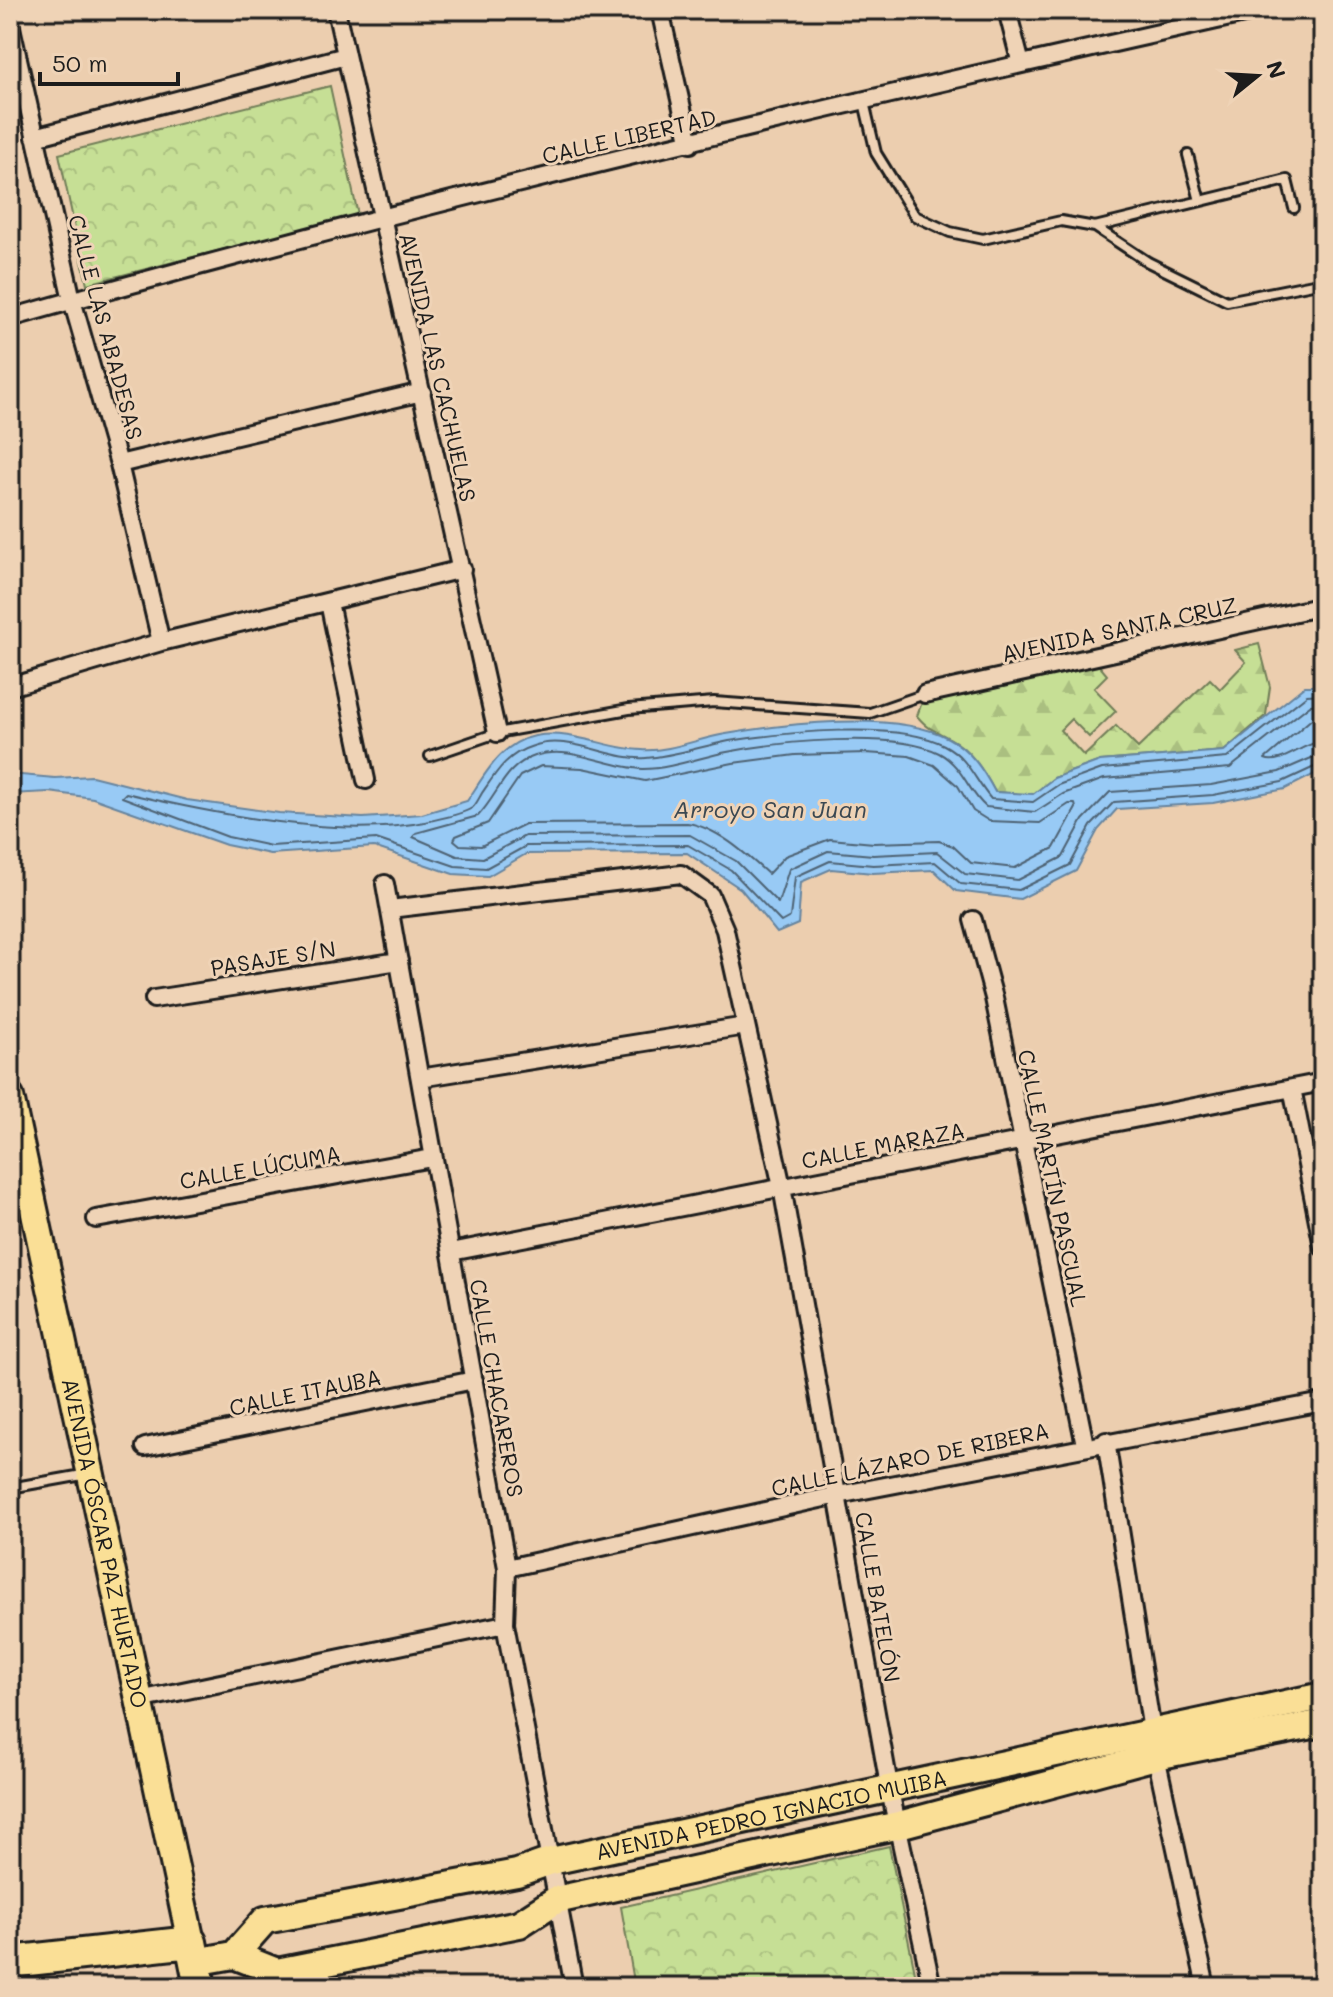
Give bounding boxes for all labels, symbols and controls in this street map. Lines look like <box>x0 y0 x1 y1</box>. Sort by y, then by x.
scale bar <box>40 36 178 86</box>
north arrow <box>1217 36 1297 116</box>
text: 50 m <box>52 47 108 78</box>
text: N <box>1260 57 1293 82</box>
street label: CALLE LIBERTAD <box>539 102 719 170</box>
street label: CALLE LAS ABADESAS <box>62 211 150 443</box>
street label: AVENIDA LAS CACHUELAS <box>393 229 483 505</box>
street label: AVENIDA SANTA CRUZ <box>999 590 1239 668</box>
water label: Arroyo San Juan <box>673 793 867 824</box>
street label: PASAJE S/N <box>208 934 338 982</box>
street label: CALLE MARTÍN PASCUAL <box>1012 1047 1095 1310</box>
street label: CALLE MARAZA <box>799 1115 967 1175</box>
street label: CALLE LÚCUMA <box>177 1139 343 1195</box>
street label: CALLE CHACAREROS <box>464 1277 530 1499</box>
street label: CALLE ITAUBA <box>226 1362 384 1422</box>
street label: AVENIDA ÓSCAR PAZ HURTADO <box>56 1375 155 1711</box>
street label: CALLE LÁZARO DE RIBERA <box>768 1415 1052 1503</box>
street label: CALLE BATELÓN <box>849 1509 907 1685</box>
street label: AVENIDA PEDRO IGNACIO MUIBA <box>593 1762 949 1866</box>

